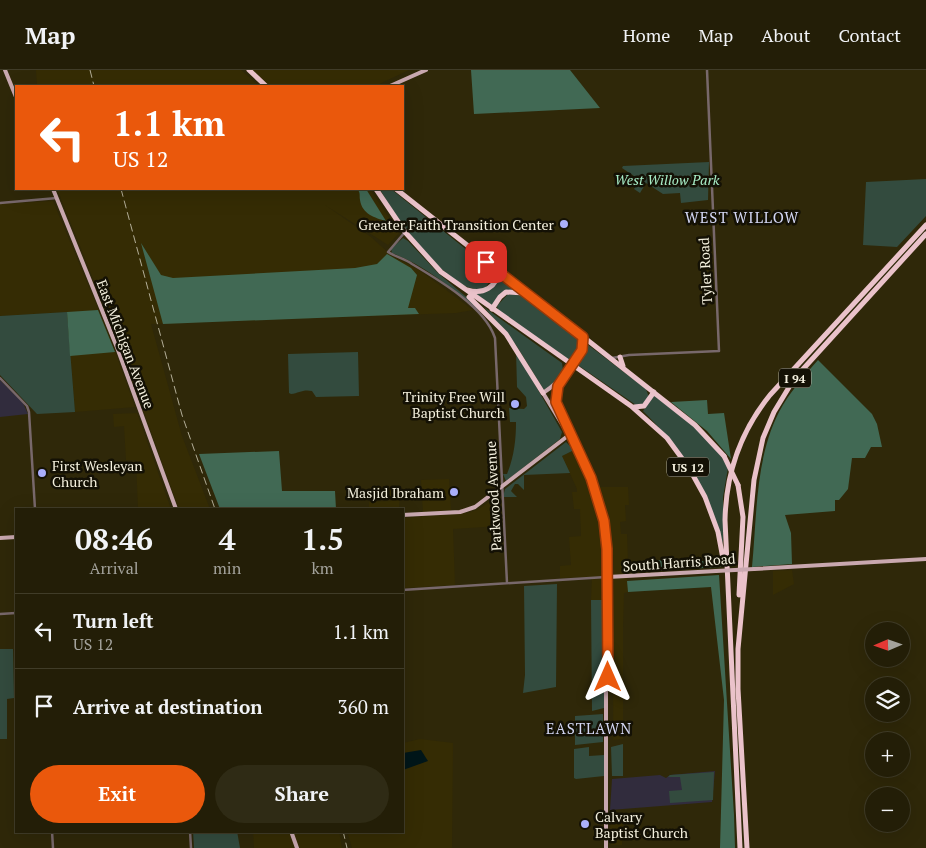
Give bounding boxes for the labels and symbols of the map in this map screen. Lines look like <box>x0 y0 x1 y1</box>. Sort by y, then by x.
park label: West Willow Park <box>614 170 720 189</box>
district label: WEST WILLOW <box>685 207 799 227</box>
place label: Greater Faith Transition Center <box>358 215 555 234</box>
marker: Greater Faith Transition Center <box>558 218 570 230</box>
street label: Tyler Road <box>694 237 716 305</box>
pin <box>465 241 507 283</box>
street label: East Michigan Avenue <box>93 277 159 411</box>
road number: I 94 <box>779 368 811 388</box>
place label: Trinity Free Will Baptist Church <box>403 387 505 422</box>
marker: Trinity Free Will Baptist Church <box>509 398 521 410</box>
street label: Parkwood Avenue <box>481 440 505 552</box>
place label: First Wesleyan Church <box>52 456 143 491</box>
road number: US 12 <box>667 458 709 477</box>
marker: First Wesleyan Church <box>36 467 48 479</box>
place label: Masjid Ibraham <box>347 483 444 502</box>
marker: Masjid Ibraham <box>448 486 460 498</box>
street label: South Harris Road <box>622 549 736 575</box>
north arrow <box>865 622 910 668</box>
position arrow <box>581 650 633 702</box>
district label: EASTLAWN <box>546 718 632 738</box>
place label: Calvary Baptist Church <box>595 807 688 842</box>
marker: Calvary Baptist Church <box>579 818 591 830</box>

